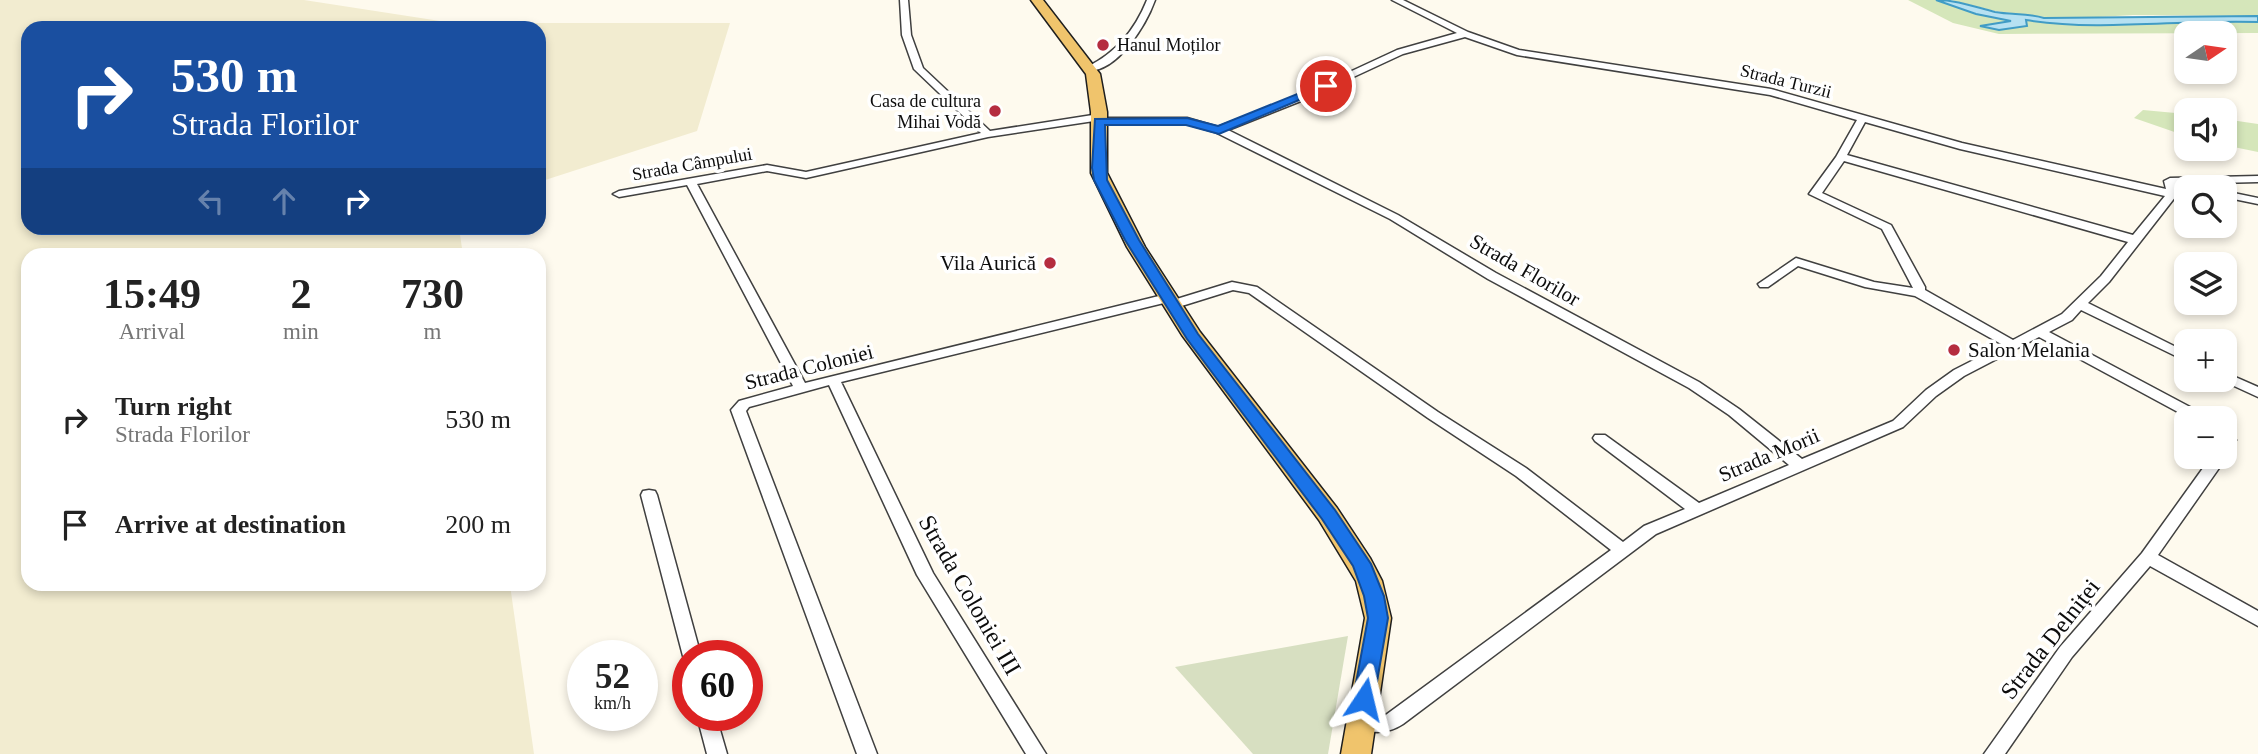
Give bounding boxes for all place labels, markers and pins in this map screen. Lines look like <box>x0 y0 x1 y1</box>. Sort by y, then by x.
place label: Hanul Moților <box>1117 35 1221 55</box>
marker: Hanul Moților <box>1095 37 1111 53</box>
pin <box>1296 56 1356 116</box>
place label: Casa de cultura Mihai Vodă <box>870 91 981 132</box>
marker: Casa de cultura Mihai Vodă <box>987 103 1003 119</box>
place label: Vila Aurică <box>940 251 1037 275</box>
marker: Vila Aurică <box>1042 255 1058 271</box>
place label: Salon Melania <box>1968 338 2091 362</box>
marker: Salon Melania <box>1946 342 1962 358</box>

